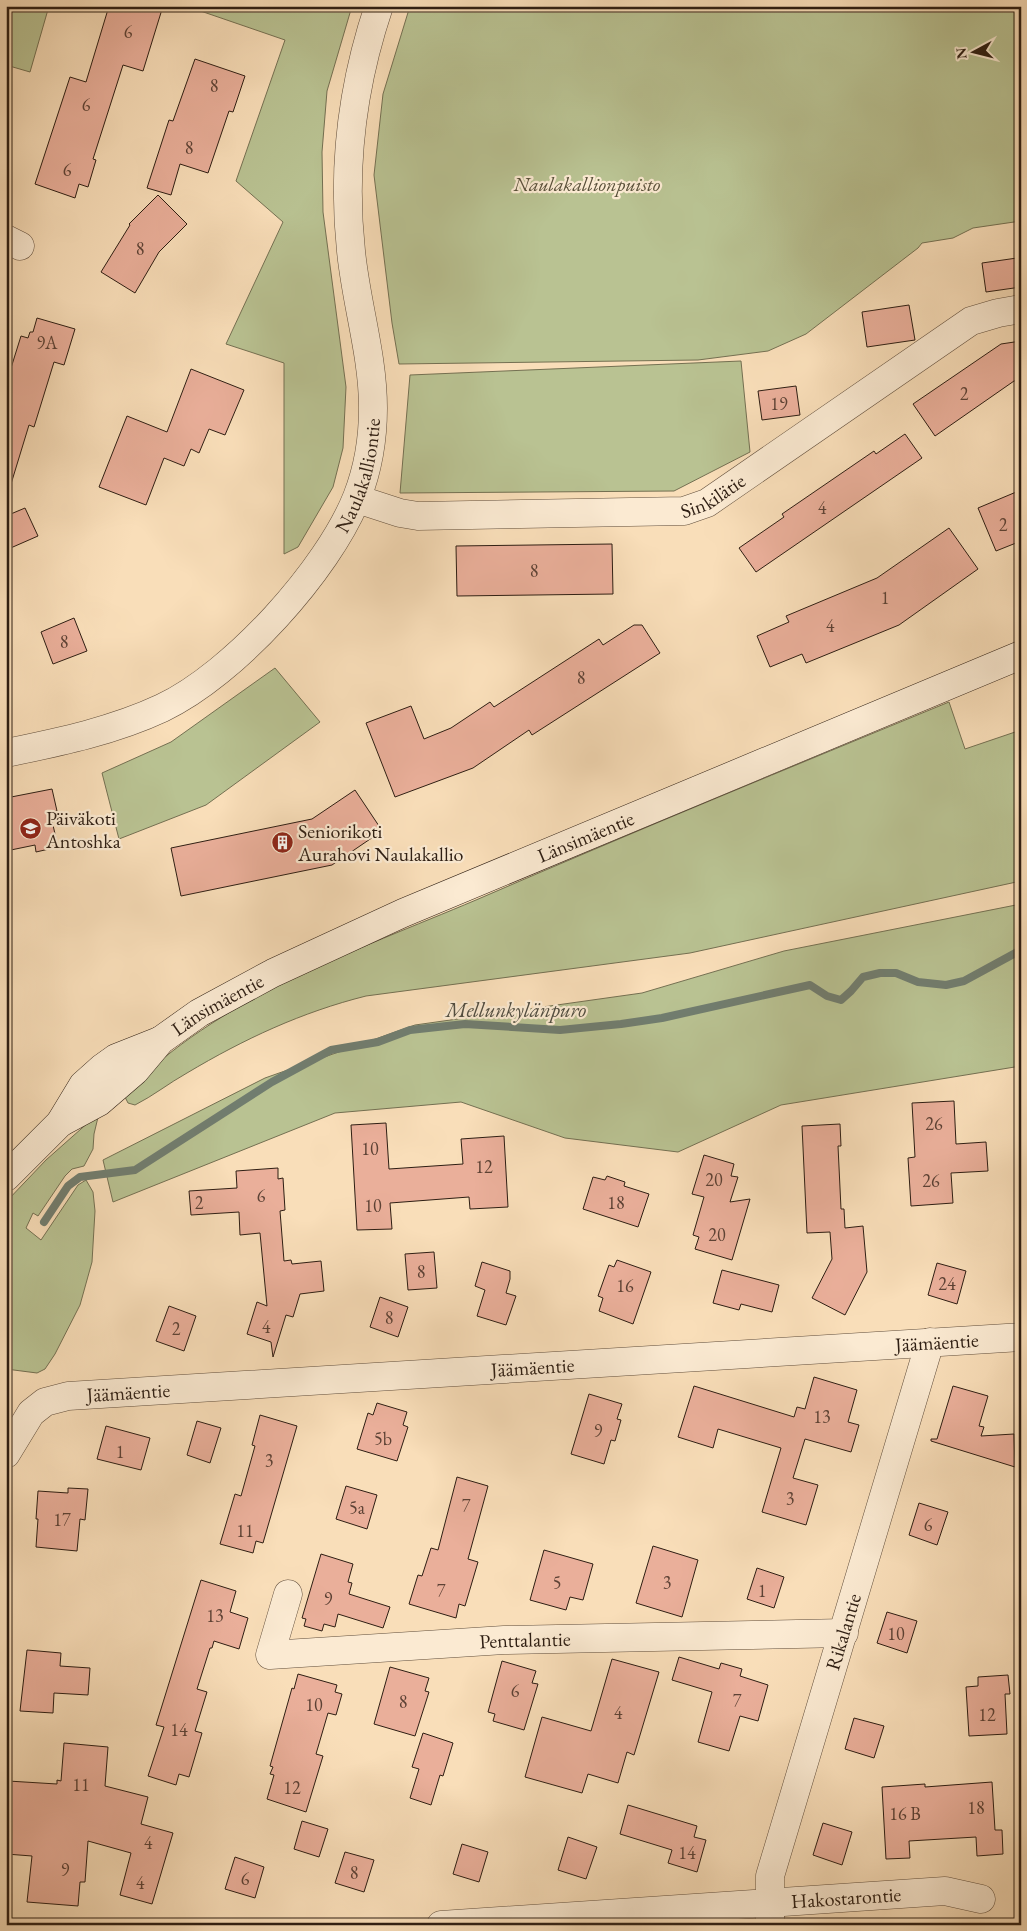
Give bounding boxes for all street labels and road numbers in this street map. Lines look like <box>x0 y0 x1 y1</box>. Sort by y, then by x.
street label: Naulakalliontie <box>329 418 386 537</box>
street label: Sinkilätie <box>677 467 750 524</box>
street label: Länsimäentie <box>533 805 638 869</box>
street label: Länsimäentie <box>166 968 268 1042</box>
street label: Jäämäentie <box>892 1327 980 1358</box>
street label: Jäämäentie <box>488 1352 575 1383</box>
street label: Jäämäentie <box>84 1377 171 1408</box>
street label: Rikalantie <box>819 1590 867 1673</box>
street label: Penttalantie <box>478 1626 571 1655</box>
street label: Hakostarontie <box>790 1881 902 1914</box>

